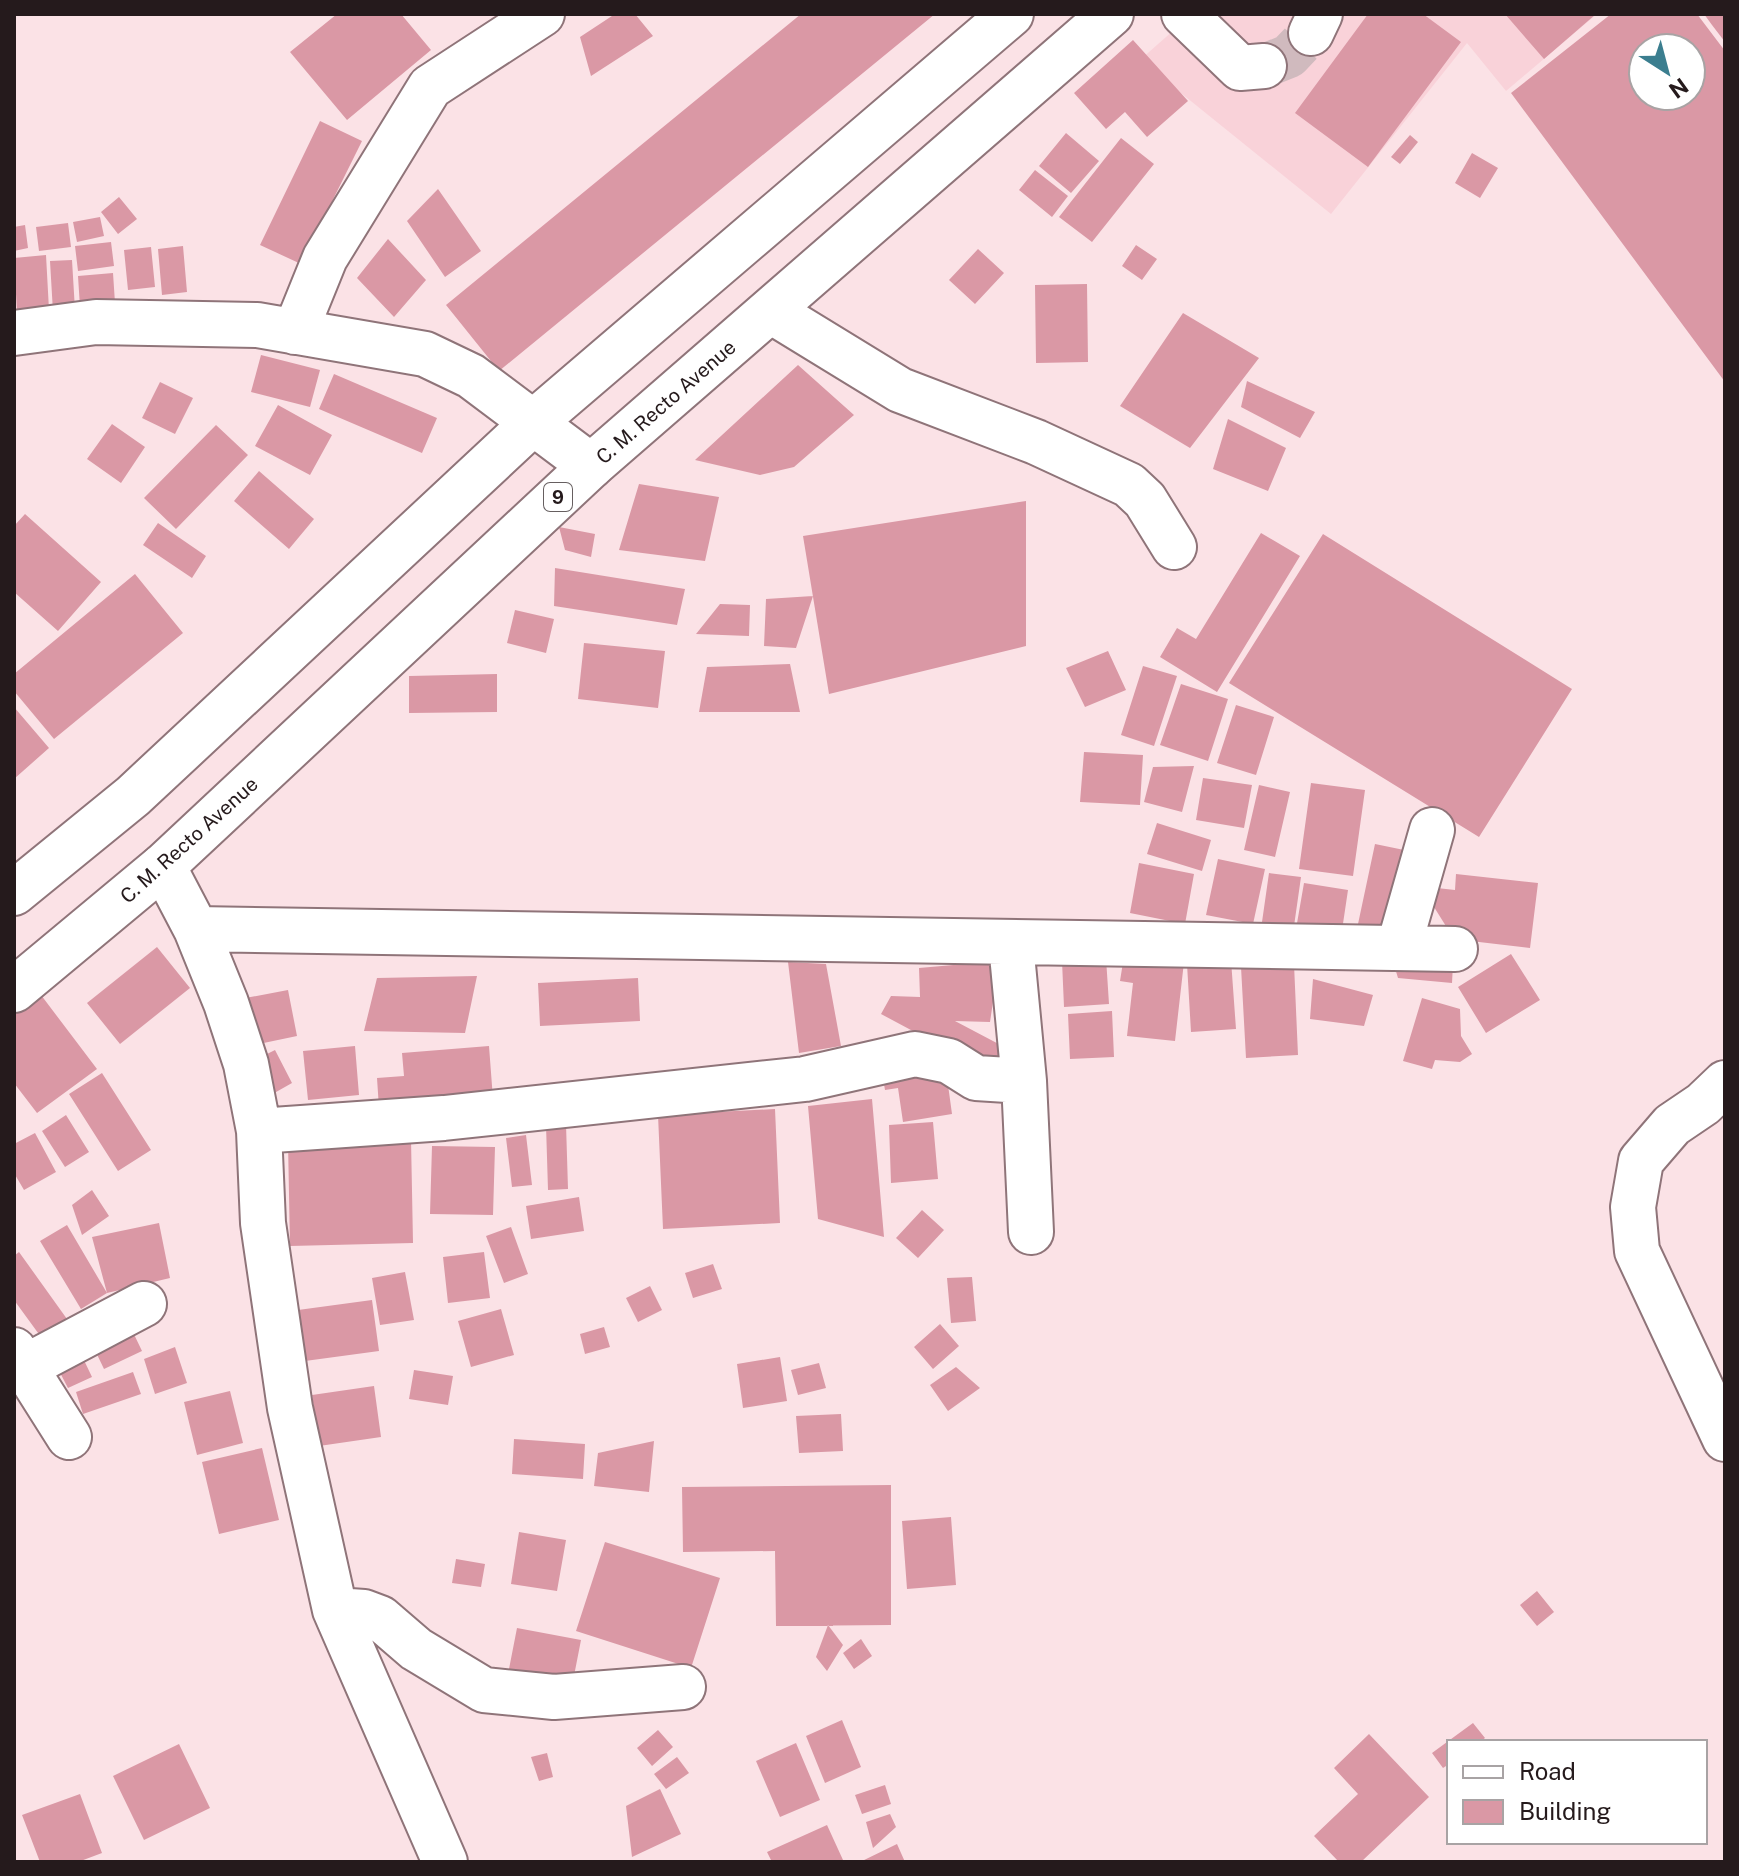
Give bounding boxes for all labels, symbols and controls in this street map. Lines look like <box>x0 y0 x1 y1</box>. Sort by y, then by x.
north arrow <box>1627 32 1707 112</box>
text: N <box>1664 73 1693 104</box>
street label: C. M. Recto Avenue <box>591 335 741 469</box>
road number: 9 <box>544 483 572 511</box>
street label: C. M. Recto Avenue <box>115 772 263 908</box>
legend <box>1447 1740 1707 1844</box>
text: Road <box>1519 1757 1576 1785</box>
text: Building <box>1519 1797 1611 1825</box>

